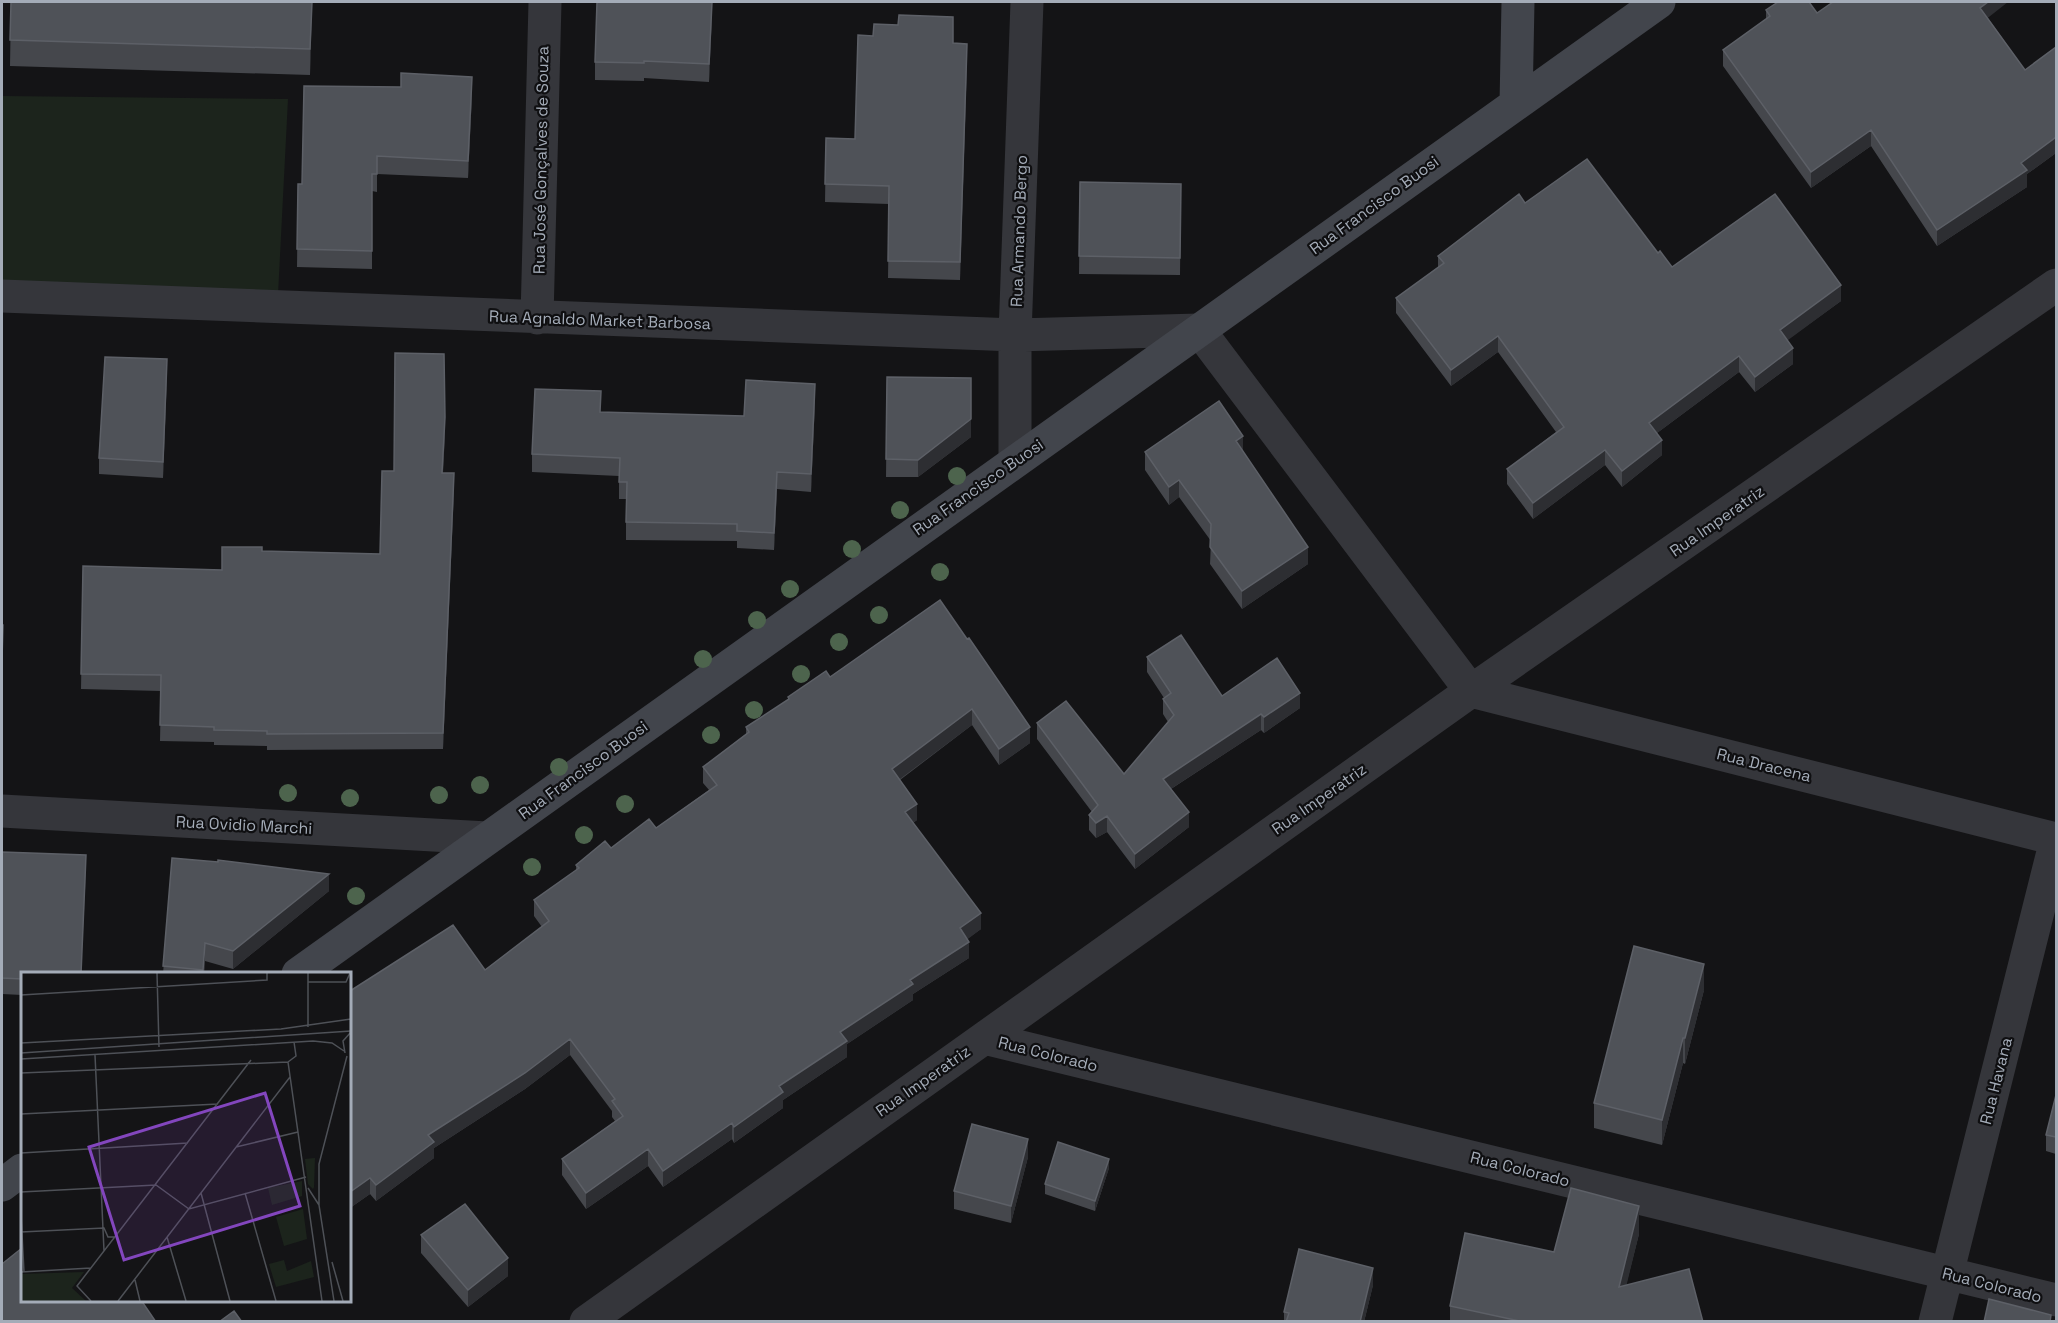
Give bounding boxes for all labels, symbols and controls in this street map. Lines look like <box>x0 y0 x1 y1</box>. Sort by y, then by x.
street label: Rua José Gonçalves de Souza <box>529 46 553 274</box>
street label: Rua Francisco Buosi <box>1305 151 1443 259</box>
street label: Rua Armando Bergo <box>1006 155 1032 307</box>
street label: Rua Agnaldo Market Barbosa <box>489 306 711 334</box>
street label: Rua Francisco Buosi <box>909 434 1047 540</box>
street label: Rua Imperatriz <box>1666 481 1768 561</box>
street label: Rua Francisco Buosi <box>514 716 652 824</box>
street label: Rua Dracena <box>1715 743 1813 787</box>
street label: Rua Imperatriz <box>1268 759 1370 839</box>
street label: Rua Ovidio Marchi <box>175 811 313 839</box>
inset map <box>21 972 351 1302</box>
street label: Rua Colorado <box>996 1031 1100 1077</box>
street label: Rua Havana <box>1975 1035 2017 1127</box>
street label: Rua Imperatriz <box>872 1041 974 1121</box>
street label: Rua Colorado <box>1468 1146 1572 1192</box>
street label: Rua Colorado <box>1940 1262 2044 1308</box>

